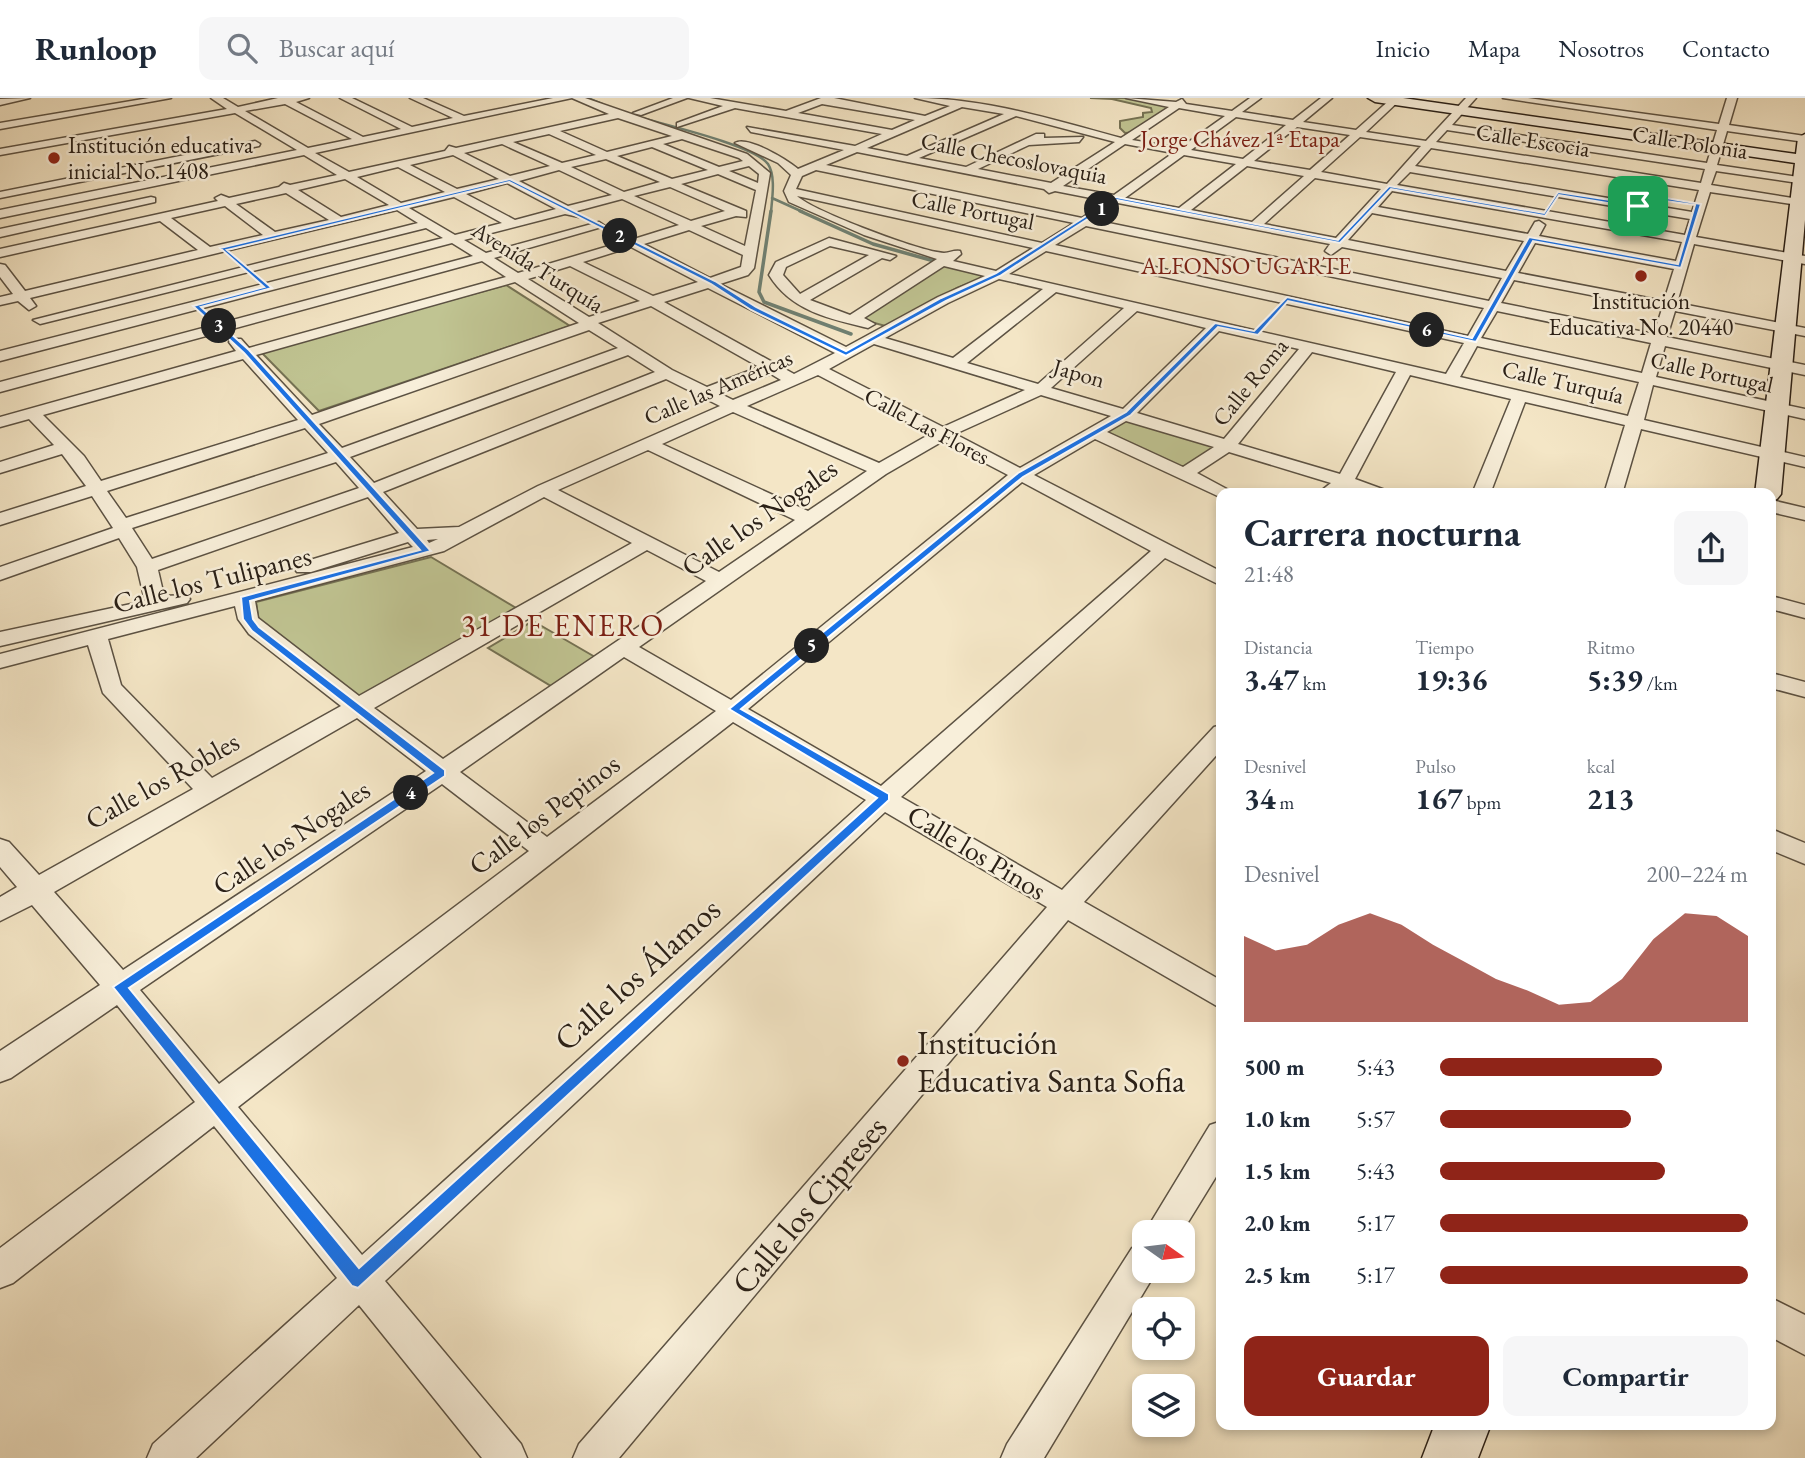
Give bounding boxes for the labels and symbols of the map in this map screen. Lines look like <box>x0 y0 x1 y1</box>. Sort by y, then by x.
street label: Calle Escocia <box>1474 116 1593 164</box>
street label: Calle Polonia <box>1630 118 1751 166</box>
district label: Jorge Chávez 1ª Etapa <box>1138 123 1340 154</box>
street label: Calle Checoslovaquia <box>918 125 1111 191</box>
place label: Institución educativa inicial No. 1408 <box>68 130 254 186</box>
marker: Institución educativa inicial No. 1408 <box>46 150 62 166</box>
pin <box>1608 176 1668 236</box>
street label: Calle Portugal <box>909 183 1038 237</box>
pin: 1 <box>1084 192 1120 226</box>
street label: Avenida Turquía <box>466 214 610 320</box>
pin: 2 <box>602 218 638 254</box>
district label: ALFONSO UGARTE <box>1140 250 1351 281</box>
marker: Institución Educativa No. 20440 <box>1633 268 1649 284</box>
place label: Institución Educativa No. 20440 <box>1549 286 1733 342</box>
pin: 3 <box>202 308 236 344</box>
pin: 6 <box>1410 313 1444 348</box>
street label: Calle Roma <box>1205 331 1295 432</box>
street label: Calle las Américas <box>639 342 797 432</box>
street label: Calle Portugal <box>1648 344 1777 400</box>
street label: Japon <box>1048 351 1108 395</box>
street label: Calle Turquía <box>1499 353 1628 411</box>
street label: Calle Las Flores <box>859 380 995 472</box>
street label: Calle los Nogales <box>674 450 844 584</box>
street label: Calle los Tulipanes <box>109 537 315 621</box>
district label: 31 DE ENERO <box>461 606 665 645</box>
pin: 5 <box>794 628 830 664</box>
street label: Calle los Robles <box>79 723 245 837</box>
street label: Calle los Pepinos <box>461 745 627 883</box>
street label: Calle los Nogales <box>205 771 377 903</box>
pin: 4 <box>394 776 428 810</box>
street label: Calle los Pinos <box>901 796 1053 908</box>
street label: Calle los Álamos <box>545 888 729 1060</box>
place label: Institución Educativa Santa Sofia <box>917 1021 1186 1102</box>
marker: Institución Educativa Santa Sofia <box>895 1053 911 1069</box>
street label: Calle los Cipreses <box>722 1107 896 1303</box>
north arrow <box>1132 1220 1195 1283</box>

